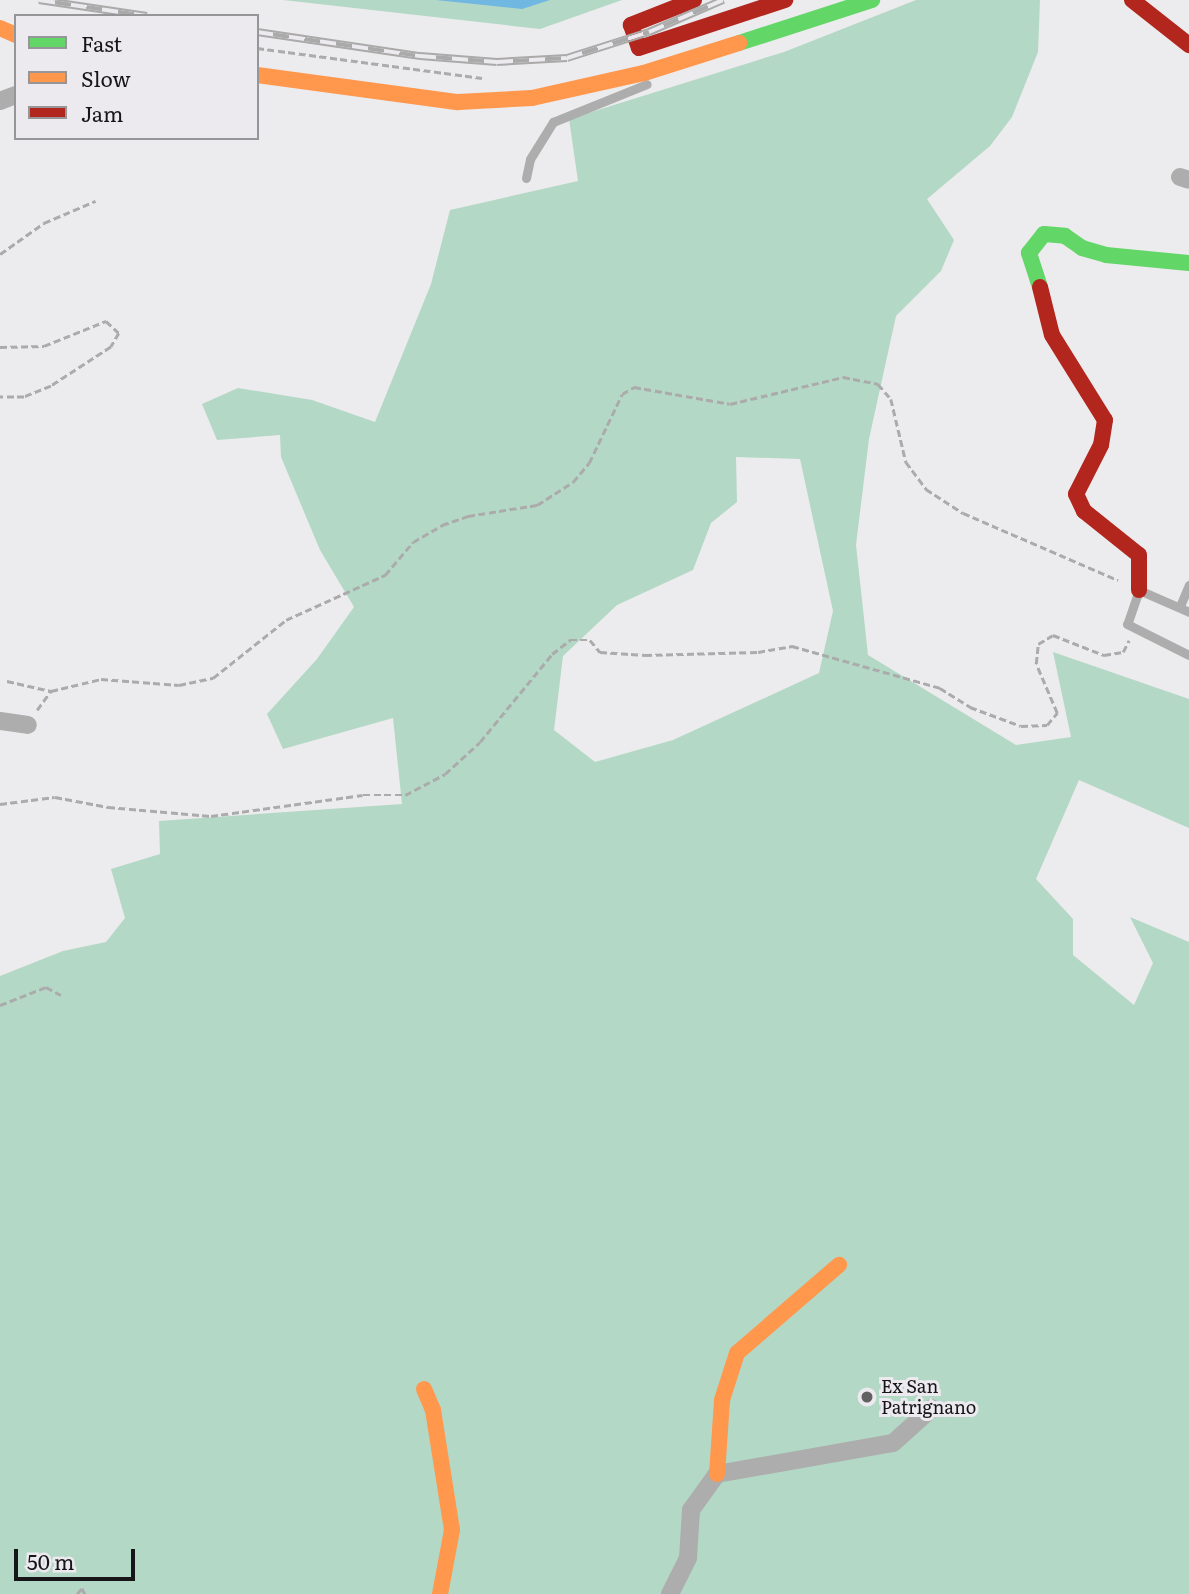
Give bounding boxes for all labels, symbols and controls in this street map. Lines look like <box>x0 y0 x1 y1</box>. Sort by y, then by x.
legend <box>14 14 259 140</box>
text: Fast <box>81 27 122 58</box>
text: Slow <box>81 62 131 93</box>
text: Jam <box>81 97 123 128</box>
place label: Ex San Patrignano <box>881 1376 976 1418</box>
marker: Ex San Patrignano <box>859 1389 875 1405</box>
scale bar <box>18 1534 138 1578</box>
text: 50 m <box>27 1545 74 1576</box>

